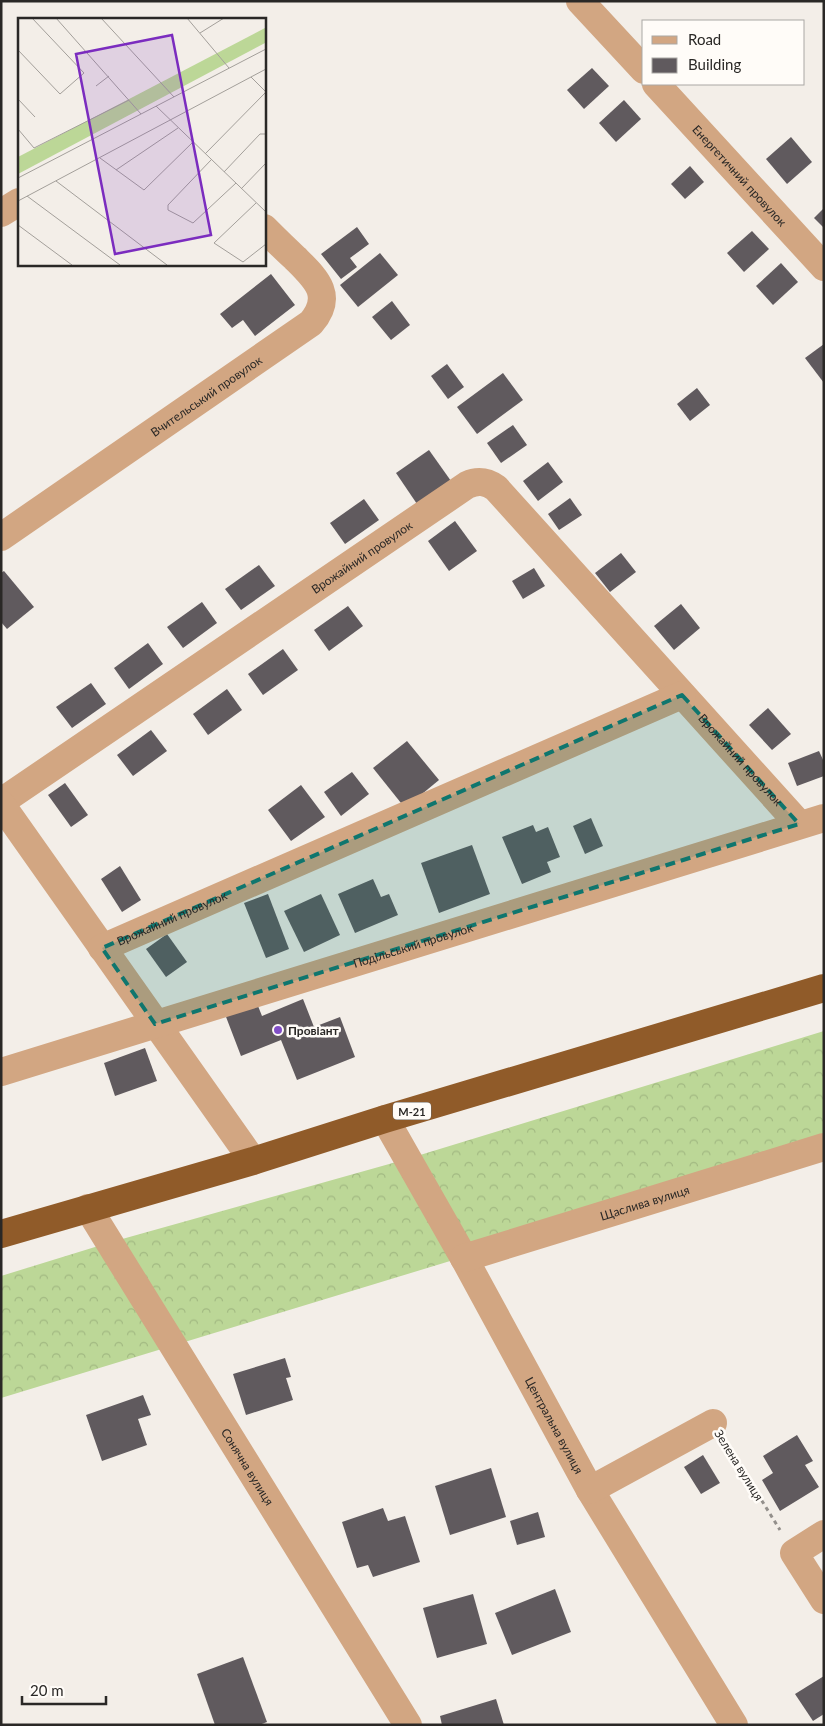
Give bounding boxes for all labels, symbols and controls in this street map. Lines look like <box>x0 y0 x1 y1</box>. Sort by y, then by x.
inset map <box>18 18 265 265</box>
legend <box>642 20 805 85</box>
text: Road <box>688 30 721 48</box>
text: Building <box>688 55 741 73</box>
street label: Енергетичний провулок <box>690 122 791 230</box>
street label: Вчительський провулок <box>147 351 265 439</box>
street label: Врожайний провулок <box>308 517 415 596</box>
street label: Врожайний провулок <box>696 710 787 809</box>
street label: Врожайний провулок <box>114 887 230 948</box>
street label: Подільський провулок <box>351 919 475 970</box>
place label: Провіант <box>288 1023 340 1038</box>
marker: Провіант <box>272 1024 284 1036</box>
road number: М-21 <box>393 1102 431 1120</box>
street label: Щаслива вулиця <box>598 1181 691 1223</box>
street label: Центральна вулиця <box>522 1374 587 1476</box>
street label: Сонячна вулиця <box>218 1425 278 1508</box>
street label: Зелена вулиця <box>711 1427 767 1503</box>
scale bar <box>22 1674 106 1706</box>
text: 20 m <box>30 1681 64 1699</box>

